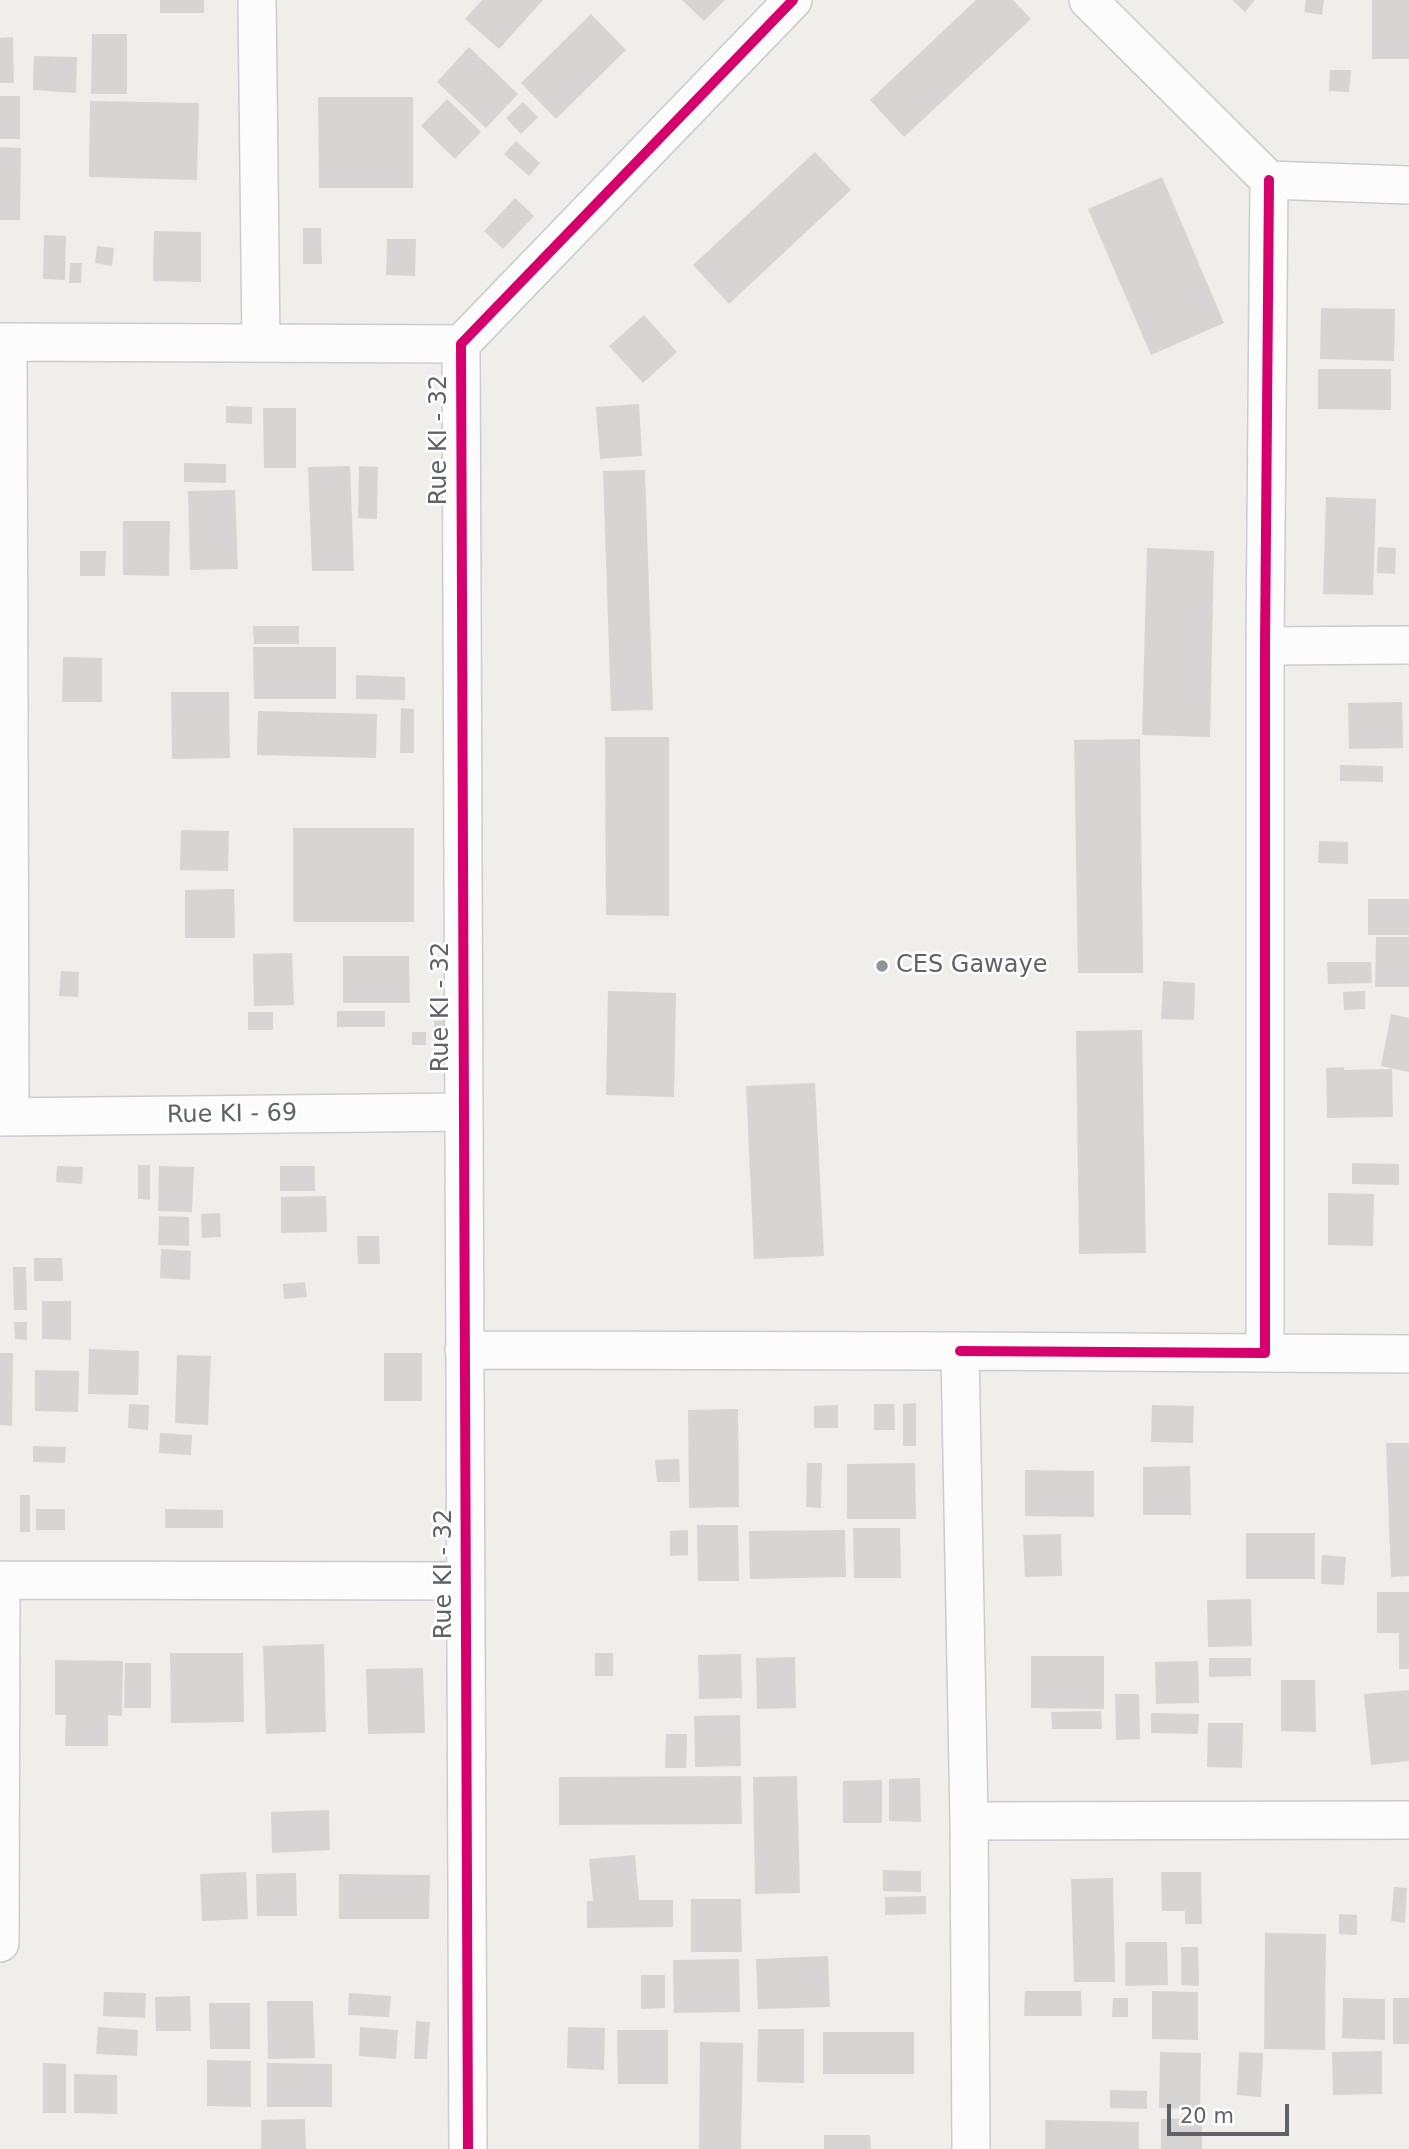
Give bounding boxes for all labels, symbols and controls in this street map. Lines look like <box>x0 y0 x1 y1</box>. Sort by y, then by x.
street label: Rue KI - 32 <box>426 375 454 505</box>
street label: Rue KI - 32 <box>428 942 456 1072</box>
place label: CES Gawaye <box>896 952 1047 980</box>
marker: CES Gawaye <box>874 958 890 974</box>
street label: Rue KI - 69 <box>167 1099 297 1131</box>
street label: Rue KI - 32 <box>431 1509 459 1639</box>
scale bar <box>1171 2090 1294 2134</box>
text: 20 m <box>1180 2104 1234 2128</box>

